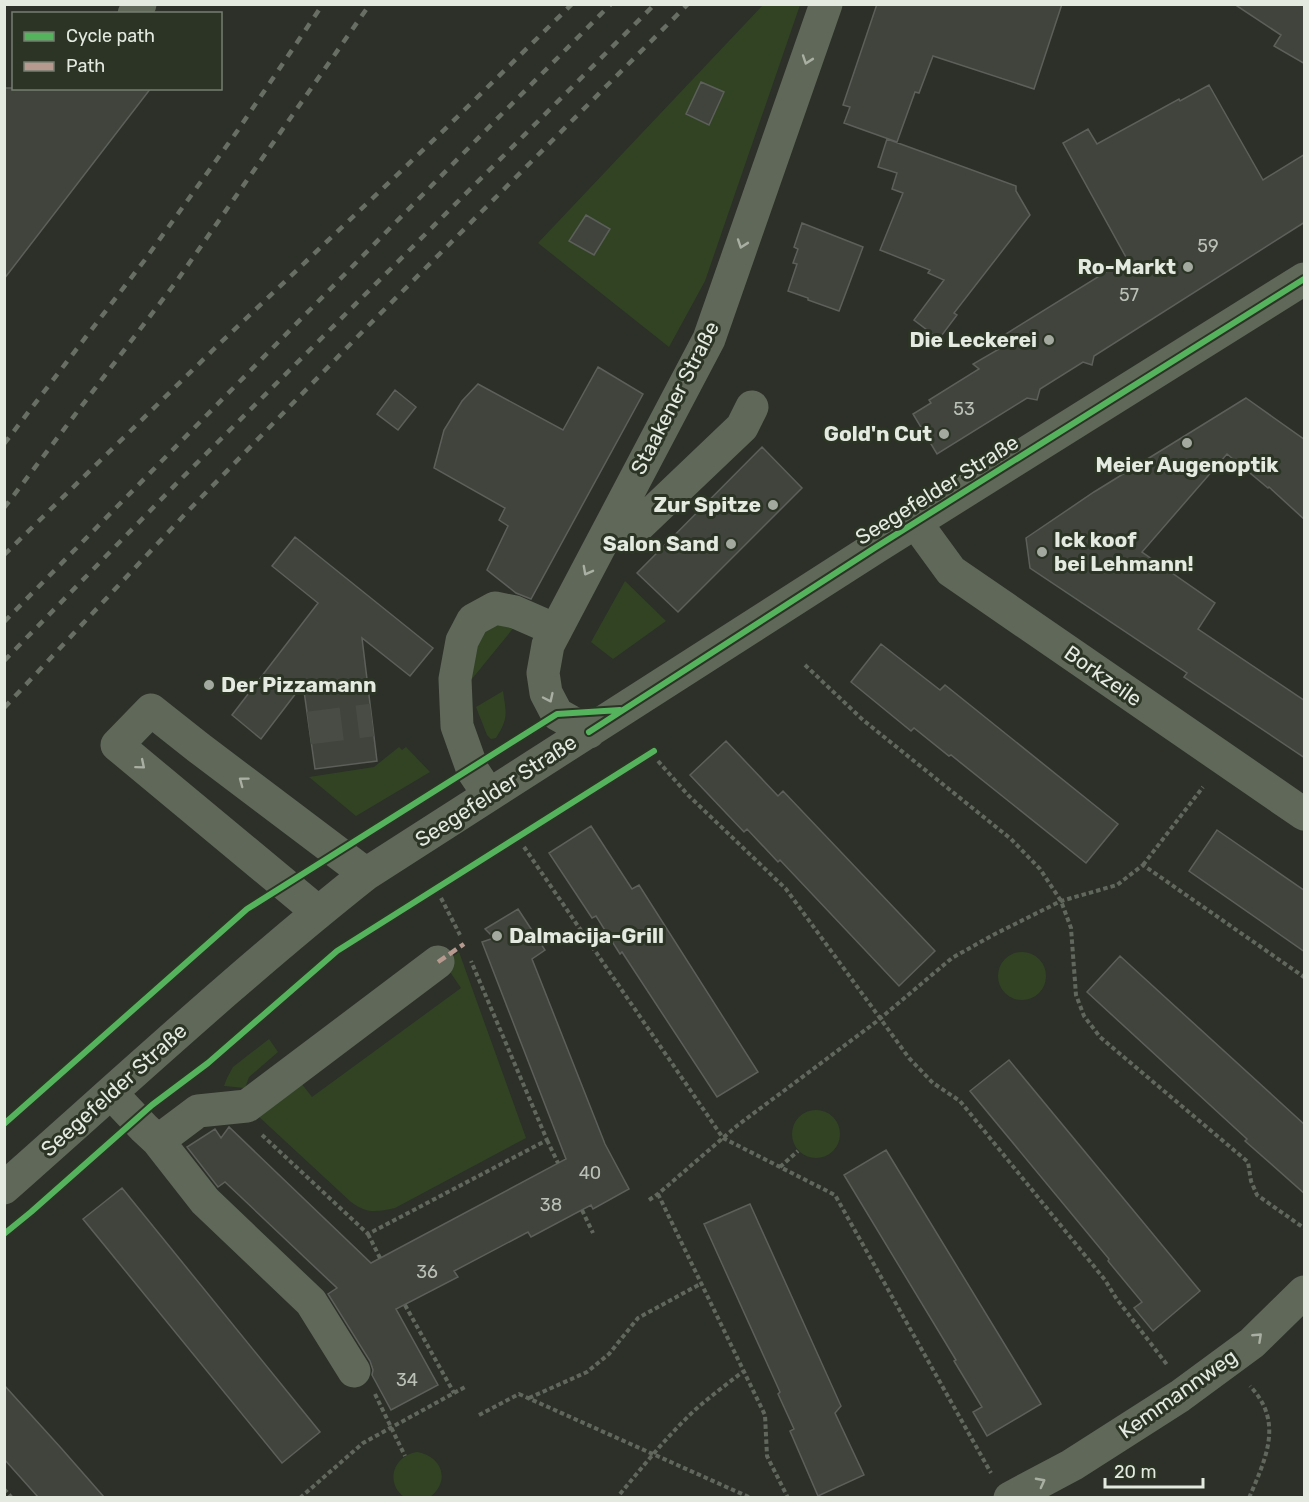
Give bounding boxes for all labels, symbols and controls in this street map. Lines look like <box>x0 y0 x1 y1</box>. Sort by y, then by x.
legend <box>12 12 222 90</box>
text: Cycle path <box>66 25 155 47</box>
one-way arrow <box>801 54 814 65</box>
text: Path <box>66 55 105 77</box>
house number: 59 <box>1197 235 1219 257</box>
one-way arrow <box>737 238 750 249</box>
place label: Ro-Markt <box>1077 254 1176 279</box>
marker: Ro-Markt <box>1181 260 1195 274</box>
house number: 57 <box>1119 284 1139 306</box>
street label: Staakener Straße <box>625 317 724 479</box>
place label: Die Leckerei <box>910 327 1037 352</box>
marker: Die Leckerei <box>1042 333 1056 347</box>
house number: 53 <box>953 398 975 420</box>
place label: Gold'n Cut <box>824 421 932 446</box>
marker: Gold'n Cut <box>937 427 951 441</box>
street label: Seegefelder Straße <box>851 429 1023 550</box>
marker: Meier Augenoptik <box>1180 436 1194 450</box>
place label: Meier Augenoptik <box>1095 452 1279 477</box>
place label: Zur Spitze <box>653 492 761 517</box>
marker: Zur Spitze <box>766 498 780 512</box>
place label: Ick koof bei Lehmann! <box>1054 527 1194 576</box>
place label: Salon Sand <box>603 531 719 556</box>
marker: Salon Sand <box>724 537 738 551</box>
marker: Ick koof bei Lehmann! <box>1035 545 1049 559</box>
one-way arrow <box>583 565 594 575</box>
street label: Borkzeile <box>1060 640 1147 711</box>
place label: Der Pizzamann <box>221 672 377 697</box>
marker: Der Pizzamann <box>202 678 216 692</box>
one-way arrow <box>542 691 554 702</box>
street label: Seegefelder Straße <box>410 729 581 852</box>
one-way arrow <box>134 757 145 768</box>
one-way arrow <box>238 777 249 788</box>
place label: Dalmacija-Grill <box>509 923 664 948</box>
marker: Dalmacija-Grill <box>490 929 504 943</box>
street label: Seegefelder Straße <box>36 1018 192 1162</box>
house number: 40 <box>579 1162 601 1184</box>
house number: 38 <box>540 1194 562 1216</box>
house number: 36 <box>416 1261 438 1283</box>
one-way arrow <box>1251 1333 1262 1344</box>
street label: Kemmannweg <box>1114 1344 1242 1444</box>
house number: 34 <box>396 1369 418 1391</box>
scale bar <box>1105 1451 1202 1489</box>
text: 20 m <box>1114 1461 1156 1483</box>
one-way arrow <box>1035 1478 1045 1489</box>

